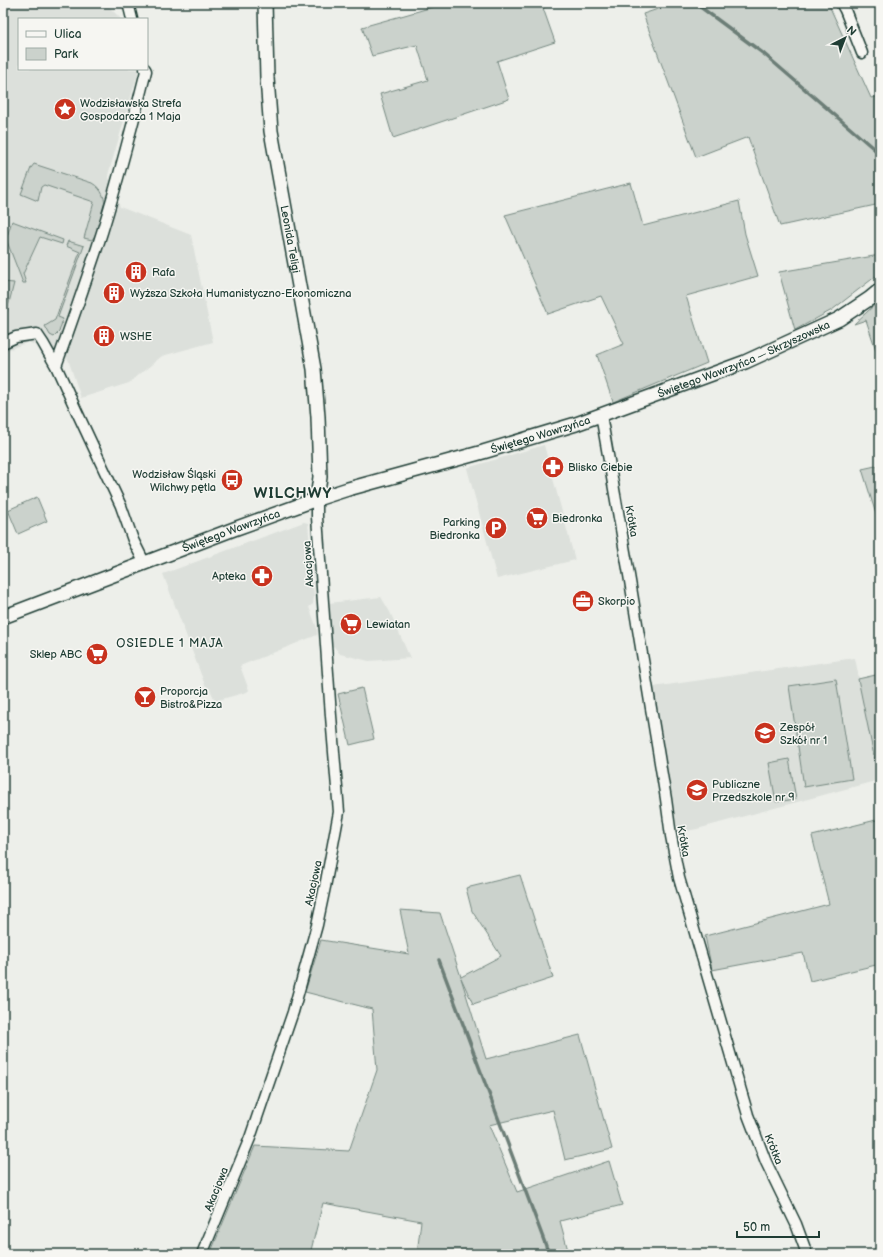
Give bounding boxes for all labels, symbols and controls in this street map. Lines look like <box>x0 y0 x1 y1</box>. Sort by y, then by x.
legend <box>18 18 148 70</box>
north arrow <box>825 18 865 58</box>
text: N <box>844 23 859 39</box>
text: Ulica <box>54 27 82 42</box>
text: Park <box>54 47 78 62</box>
place icon: Wodzisławska Strefa Gospodarcza 1 Maja <box>52 96 78 122</box>
place label: Wodzisławska Strefa Gospodarcza 1 Maja <box>80 97 181 123</box>
street label: Leonida Teligi <box>278 204 303 274</box>
building icon: Rafa <box>123 259 149 285</box>
place label: Rafa <box>152 266 175 279</box>
building icon: Wyższa Szkoła Humanistyczno-Ekonomiczna <box>101 280 127 306</box>
place label: Wyższa Szkoła Humanistyczno-Ekonomiczna <box>130 287 351 300</box>
street label: Świętego Wawrzyńca — Skrzyszowska <box>655 318 832 401</box>
building icon: WSHE <box>91 323 117 349</box>
place label: WSHE <box>120 330 152 343</box>
street label: Świętego Wawrzyńca <box>489 413 592 456</box>
pharmacy icon: Blisko Ciebie <box>540 454 566 480</box>
place label: Blisko Ciebie <box>568 461 633 474</box>
place label: Wodzisław Śląski Wilchwy pętla <box>132 467 216 494</box>
bus stop icon: Wodzisław Śląski Wilchwy pętla <box>219 467 245 493</box>
district label: WILCHWY <box>254 484 332 503</box>
street label: Krótka <box>622 504 641 538</box>
supermarket icon: Biedronka <box>524 505 550 531</box>
street label: Świętego Wawrzyńca <box>180 507 282 555</box>
place label: Biedronka <box>552 512 603 525</box>
parking icon: Parking Biedronka <box>483 515 509 541</box>
place label: Parking Biedronka <box>429 516 480 542</box>
street label: Akacjowa <box>300 540 317 588</box>
pharmacy icon: Apteka <box>249 563 275 589</box>
place label: Apteka <box>212 570 246 583</box>
office icon: Skorpio <box>570 588 596 614</box>
place label: Skorpio <box>598 595 635 608</box>
supermarket icon: Lewiatan <box>338 611 364 637</box>
place label: Lewiatan <box>366 618 410 631</box>
district label: OSIEDLE 1 MAJA <box>116 636 224 651</box>
supermarket icon: Sklep ABC <box>84 641 110 667</box>
place label: Sklep ABC <box>30 648 82 661</box>
bar icon: Proporcja Bistro&Pizza <box>132 684 158 710</box>
place label: Proporcja Bistro&Pizza <box>160 685 222 711</box>
school or university icon: Zespół Szkół nr 1 <box>752 720 778 746</box>
place label: Zespół Szkół nr 1 <box>779 721 827 747</box>
school or university icon: Publiczne Przedszkole nr 9 <box>684 777 710 803</box>
place label: Publiczne Przedszkole nr 9 <box>712 778 795 804</box>
street label: Krótka <box>674 824 693 858</box>
street label: Akacjowa <box>302 859 325 907</box>
street label: Krótka <box>762 1132 786 1166</box>
street label: Akacjowa <box>202 1165 231 1213</box>
scale bar <box>737 1213 819 1239</box>
text: 50 m <box>743 1220 770 1235</box>

